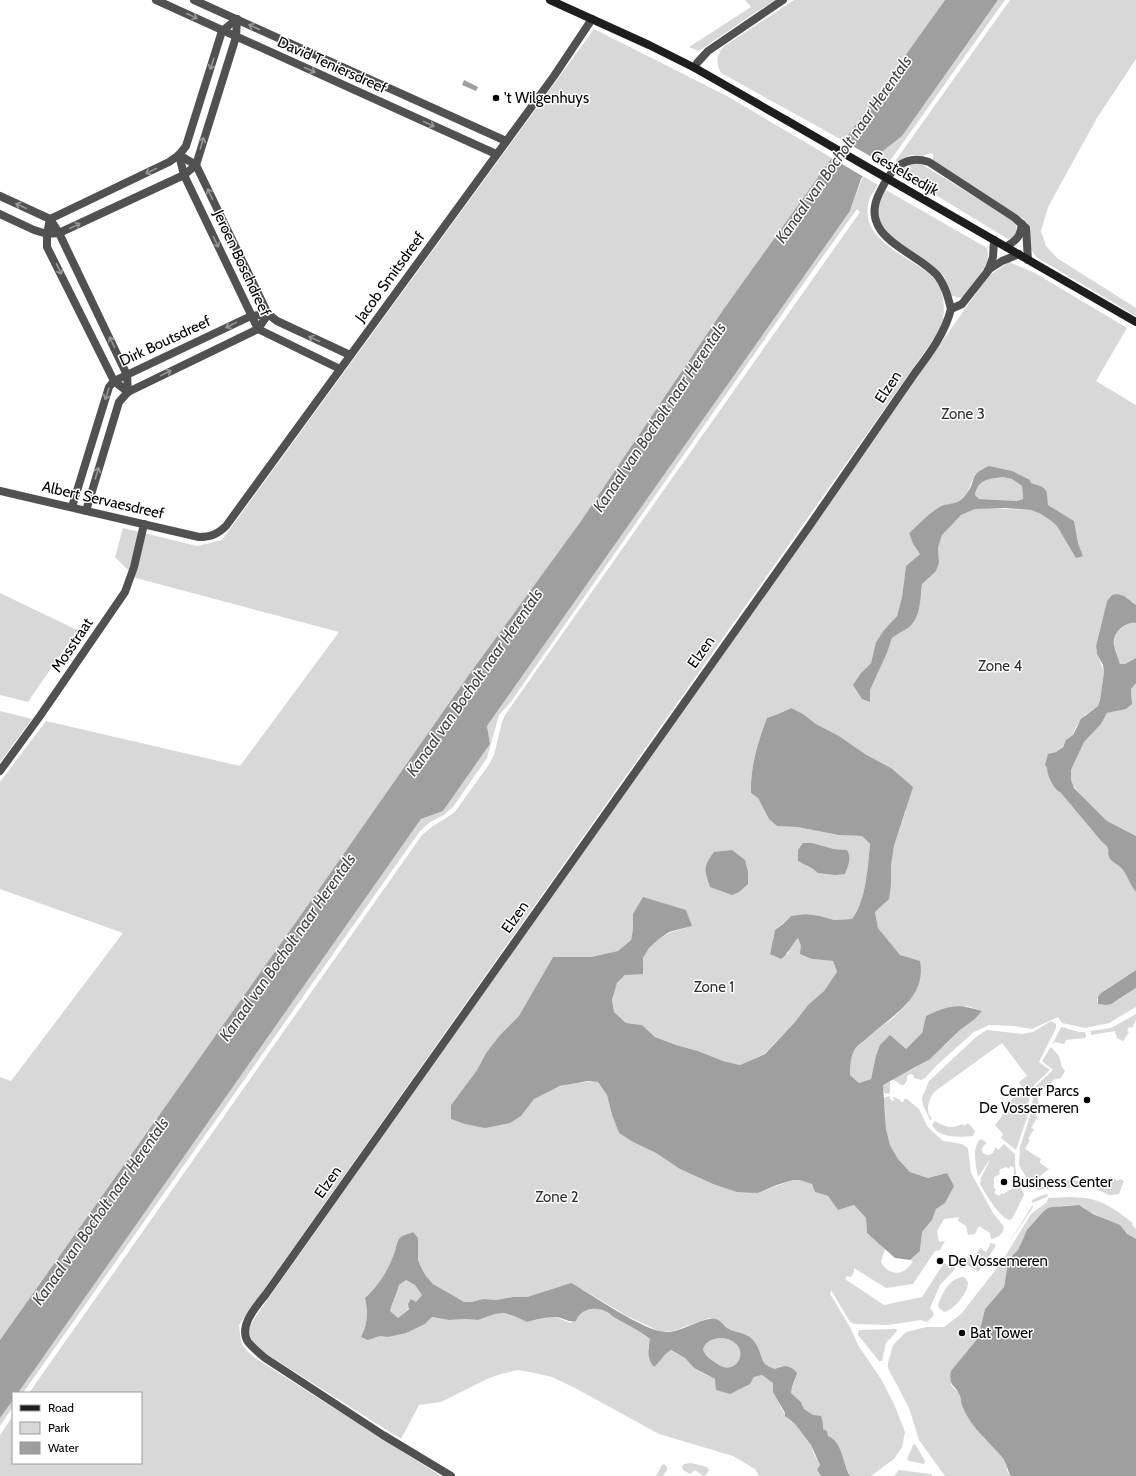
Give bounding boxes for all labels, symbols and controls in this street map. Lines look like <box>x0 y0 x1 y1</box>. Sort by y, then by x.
one-way arrow <box>185 13 197 20</box>
one-way arrow <box>248 23 260 30</box>
street label: David Teniersdreef <box>275 33 390 97</box>
water label: Kanaal van Bocholt naar Herentals <box>771 52 916 247</box>
one-way arrow <box>208 57 215 70</box>
one-way arrow <box>304 67 316 74</box>
place label: 't Wilgenhuys <box>504 89 589 107</box>
marker: 't Wilgenhuys <box>491 93 501 103</box>
one-way arrow <box>422 120 434 128</box>
one-way arrow <box>199 137 206 150</box>
street label: Gestelsedijk <box>868 146 942 200</box>
one-way arrow <box>145 168 157 175</box>
one-way arrow <box>206 188 213 200</box>
one-way arrow <box>15 201 27 209</box>
street label: Jeroen Boschdreef <box>209 206 274 319</box>
one-way arrow <box>69 222 81 229</box>
street label: Jacob Smitsdreef <box>351 228 429 326</box>
one-way arrow <box>213 236 220 248</box>
one-way arrow <box>55 263 63 275</box>
street label: Dirk Boutsdreef <box>117 312 213 370</box>
water label: Kanaal van Bocholt naar Herentals <box>589 319 730 516</box>
one-way arrow <box>225 322 237 329</box>
one-way arrow <box>309 335 321 342</box>
one-way arrow <box>107 337 115 349</box>
street label: Elzen <box>871 368 905 406</box>
one-way arrow <box>159 369 171 376</box>
one-way arrow <box>103 387 110 400</box>
park label: Zone 3 <box>941 405 985 423</box>
one-way arrow <box>94 467 101 480</box>
street label: Albert Servaesdreef <box>40 477 166 523</box>
water label: Kanaal van Bocholt naar Herentals <box>402 585 547 780</box>
street label: Mosstraat <box>47 614 97 676</box>
street label: Elzen <box>684 633 718 671</box>
park label: Zone 4 <box>978 657 1022 675</box>
water label: Kanaal van Bocholt naar Herentals <box>215 850 360 1045</box>
street label: Elzen <box>498 898 532 936</box>
park label: Zone 1 <box>694 978 734 996</box>
place label: Center Parcs De Vossemeren <box>979 1082 1079 1117</box>
marker: Center Parcs De Vossemeren <box>1082 1095 1092 1105</box>
water label: Kanaal van Bocholt naar Herentals <box>28 1114 173 1309</box>
street label: Elzen <box>311 1163 345 1201</box>
place label: Business Center <box>1012 1173 1113 1191</box>
marker: Business Center <box>999 1177 1009 1187</box>
park label: Zone 2 <box>535 1188 579 1206</box>
place label: De Vossemeren <box>948 1252 1048 1270</box>
marker: De Vossemeren <box>935 1256 945 1266</box>
place label: Bat Tower <box>970 1324 1033 1342</box>
marker: Bat Tower <box>957 1328 967 1338</box>
legend <box>12 1392 142 1464</box>
text: Road <box>48 1400 74 1415</box>
text: Park <box>48 1420 70 1435</box>
text: Water <box>48 1440 79 1455</box>

